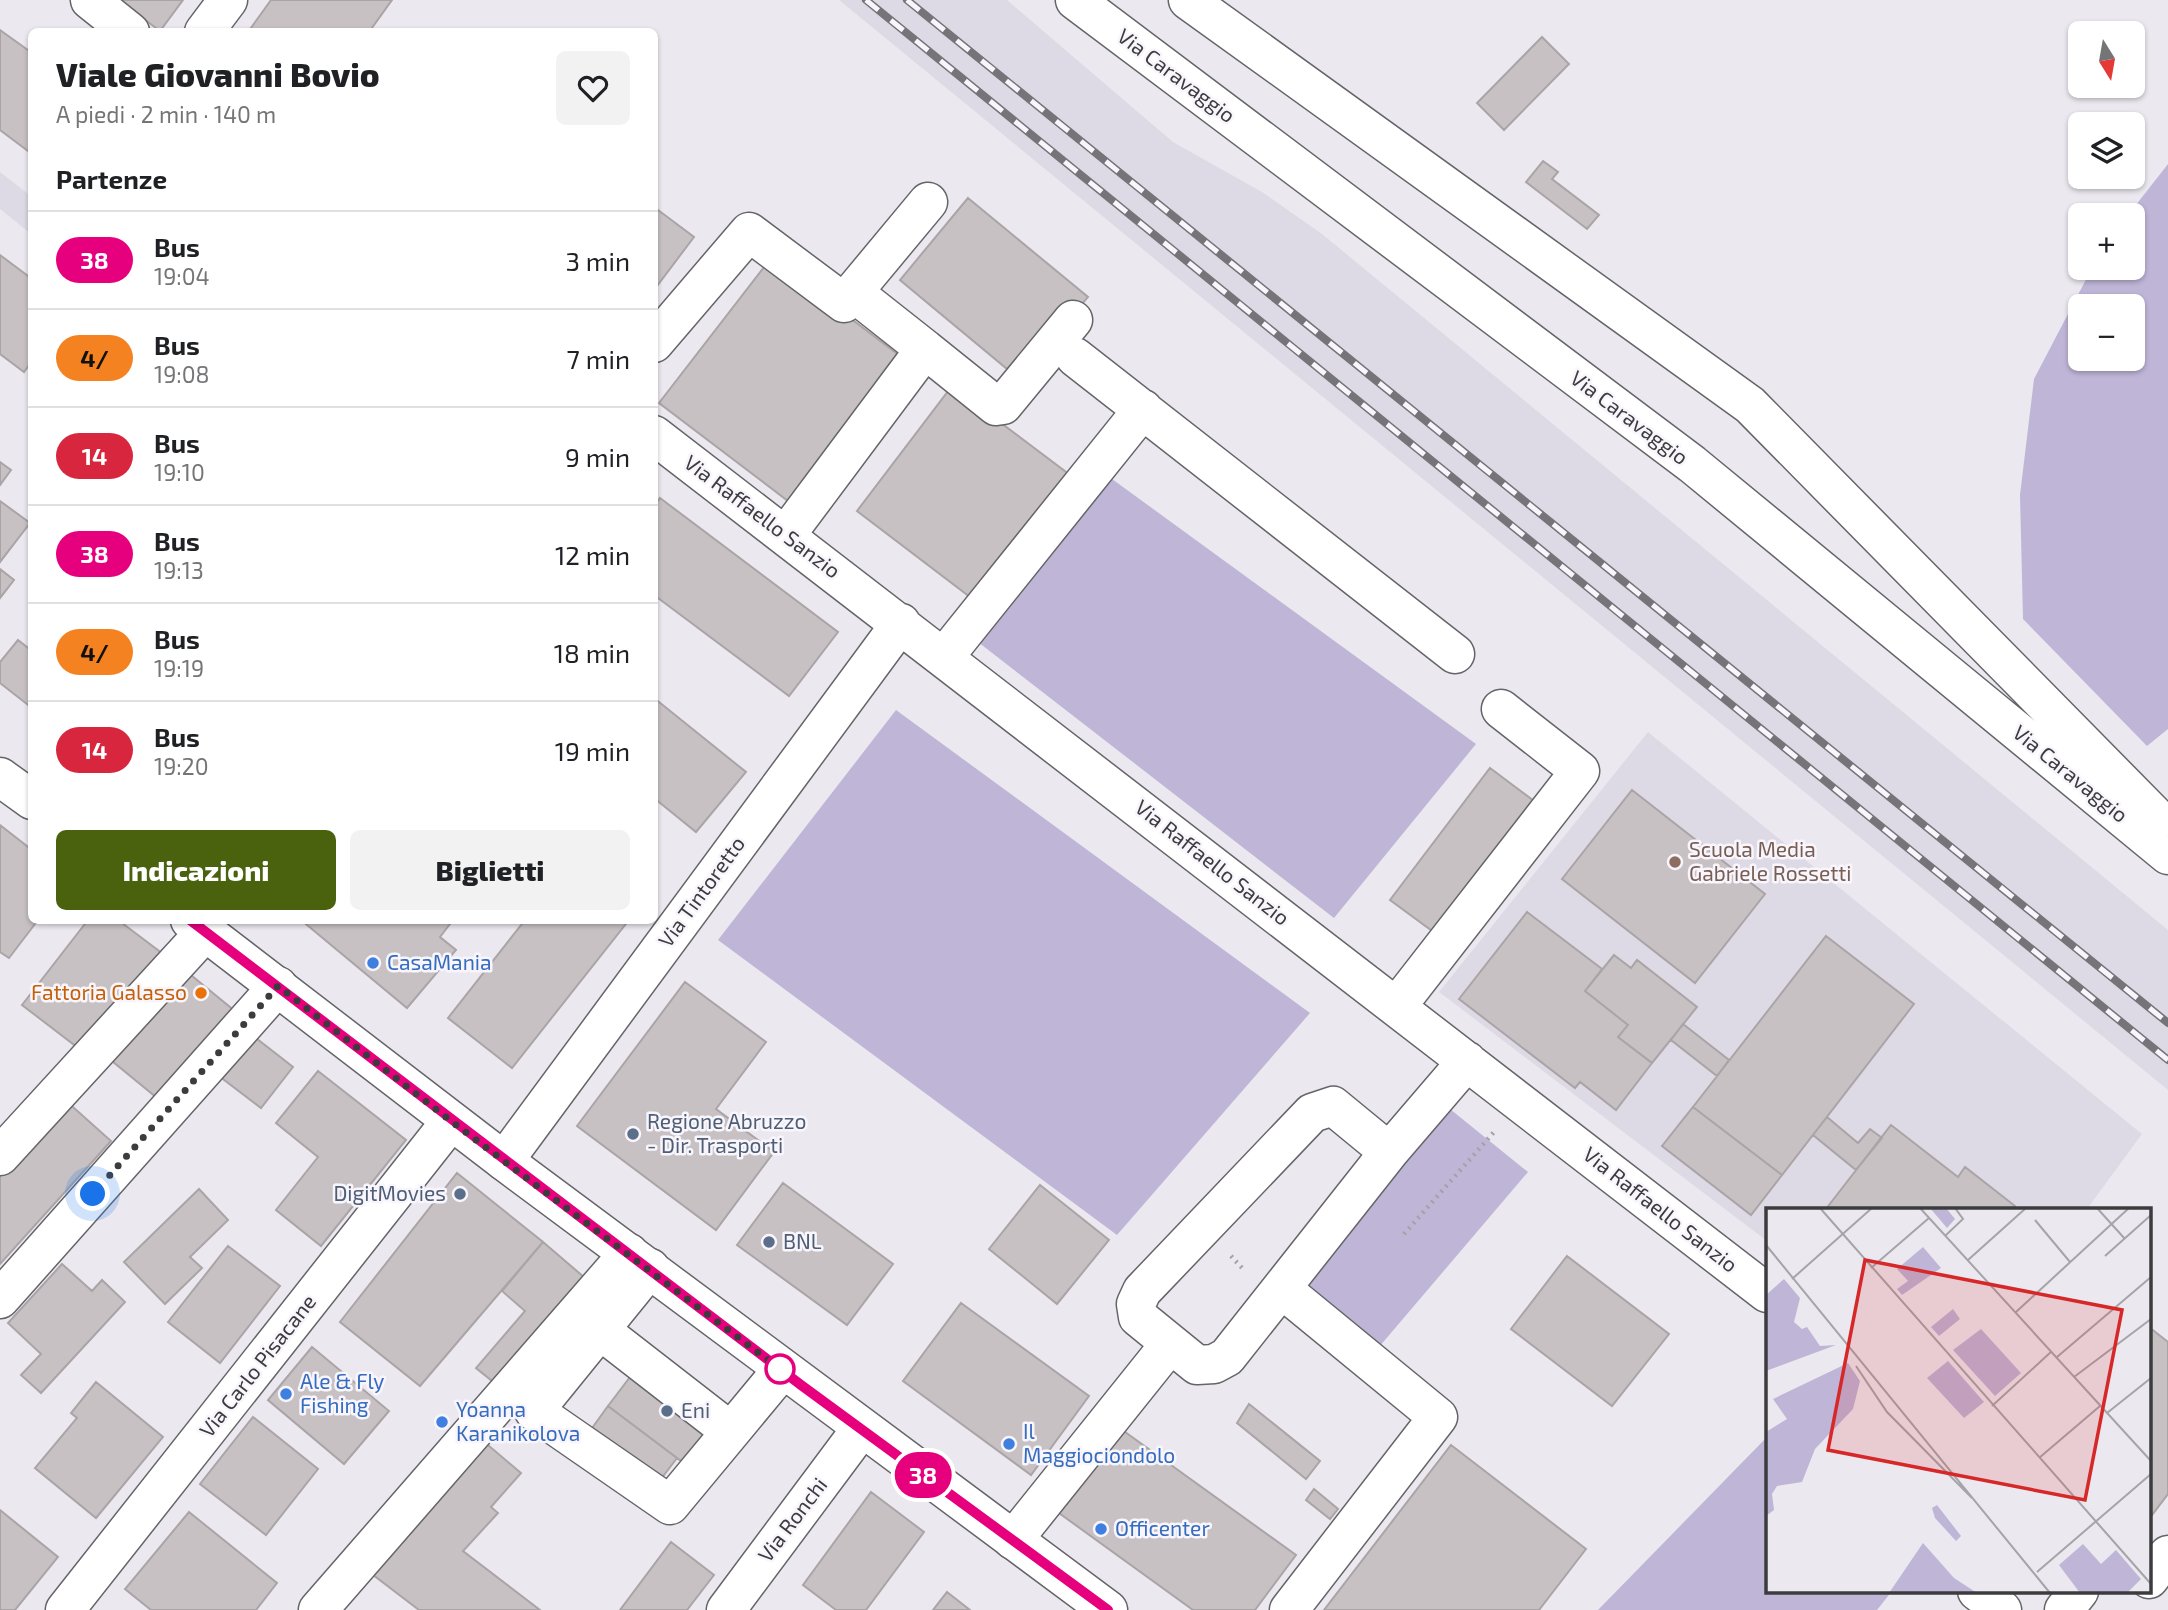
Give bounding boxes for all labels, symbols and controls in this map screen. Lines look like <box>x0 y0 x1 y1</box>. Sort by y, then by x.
north arrow <box>2068 21 2146 98</box>
map controls <box>2068 21 2145 371</box>
street label: Via Caravaggio <box>1113 22 1241 127</box>
button: heart <box>556 51 630 125</box>
text: Viale Giovanni Bovio <box>56 54 380 94</box>
text: A piedi · 2 min · 140 m <box>56 100 276 128</box>
button: layers <box>2068 112 2145 189</box>
text: Partenze <box>56 163 167 194</box>
button: + <box>2068 203 2145 280</box>
text: Bus <box>154 231 200 262</box>
text: 38 <box>80 245 109 274</box>
text: 3 min <box>565 245 630 276</box>
text: 19:04 <box>154 262 210 290</box>
button: − <box>2068 294 2145 371</box>
text: Bus <box>154 329 200 360</box>
text: 4/ <box>80 343 109 372</box>
text: 7 min <box>567 343 630 374</box>
text: 19:08 <box>154 360 210 388</box>
street label: Via Caravaggio <box>1566 364 1694 469</box>
text: Bus <box>154 427 200 458</box>
text: 14 <box>82 441 107 470</box>
text: 9 min <box>565 441 630 472</box>
street label: Via Raffaello Sanzio <box>680 449 846 583</box>
text: 19:10 <box>154 458 205 486</box>
text: Bus <box>154 525 200 556</box>
text: 38 <box>80 539 109 568</box>
text: 12 min <box>555 539 630 570</box>
text: 19:13 <box>154 556 204 584</box>
text: Bus <box>154 623 200 654</box>
text: 4/ <box>80 637 109 666</box>
text: 18 min <box>554 637 630 668</box>
text: 19:19 <box>154 654 204 682</box>
street label: Via Caravaggio <box>2008 719 2134 827</box>
text: Bus <box>154 721 200 752</box>
text: 14 <box>82 735 107 764</box>
text: 19 min <box>555 735 630 766</box>
text: 19:20 <box>154 752 209 780</box>
street label: Via Raffaello Sanzio <box>1131 794 1295 930</box>
button: Indicazioni <box>56 830 336 910</box>
button: Biglietti <box>350 830 630 910</box>
street label: Via Tintoretto <box>652 831 749 951</box>
place label: Scuola Media Gabriele Rossetti <box>1689 836 1851 885</box>
marker: Scuola Media Gabriele Rossetti <box>1667 854 1683 870</box>
place label: CasaMania <box>387 949 492 974</box>
marker: CasaMania <box>365 955 381 971</box>
place label: Fattoria Galasso <box>31 979 187 1004</box>
marker: Fattoria Galasso <box>193 985 209 1001</box>
place label: Regione Abruzzo - Dir. Trasporti <box>647 1108 806 1157</box>
marker: Regione Abruzzo - Dir. Trasporti <box>625 1126 641 1142</box>
street label: Via Raffaello Sanzio <box>1579 1141 1743 1277</box>
your location <box>75 1176 110 1211</box>
place label: DigitMovies <box>333 1180 446 1205</box>
marker: DigitMovies <box>452 1186 468 1202</box>
inset map <box>1766 1208 2150 1592</box>
place label: BNL <box>783 1228 822 1253</box>
marker: BNL <box>761 1234 777 1250</box>
street label: Via Carlo Pisacane <box>193 1289 320 1441</box>
unlabelled marker <box>765 1354 795 1384</box>
place label: Ale & Fly Fishing <box>300 1368 384 1417</box>
marker: Ale & Fly Fishing <box>278 1386 294 1402</box>
place label: Yoanna Karanikolova <box>456 1396 580 1445</box>
place label: Eni <box>681 1397 710 1422</box>
marker: Eni <box>659 1403 675 1419</box>
marker: Yoanna Karanikolova <box>434 1414 450 1430</box>
place label: Il Maggiociondolo <box>1023 1418 1175 1467</box>
marker: Il Maggiociondolo <box>1001 1436 1017 1452</box>
line badge: 38 <box>892 1452 954 1498</box>
text: 38 <box>909 1460 937 1489</box>
street label: Via Ronchi <box>752 1472 832 1566</box>
place label: Officenter <box>1115 1515 1210 1540</box>
marker: Officenter <box>1093 1521 1109 1537</box>

